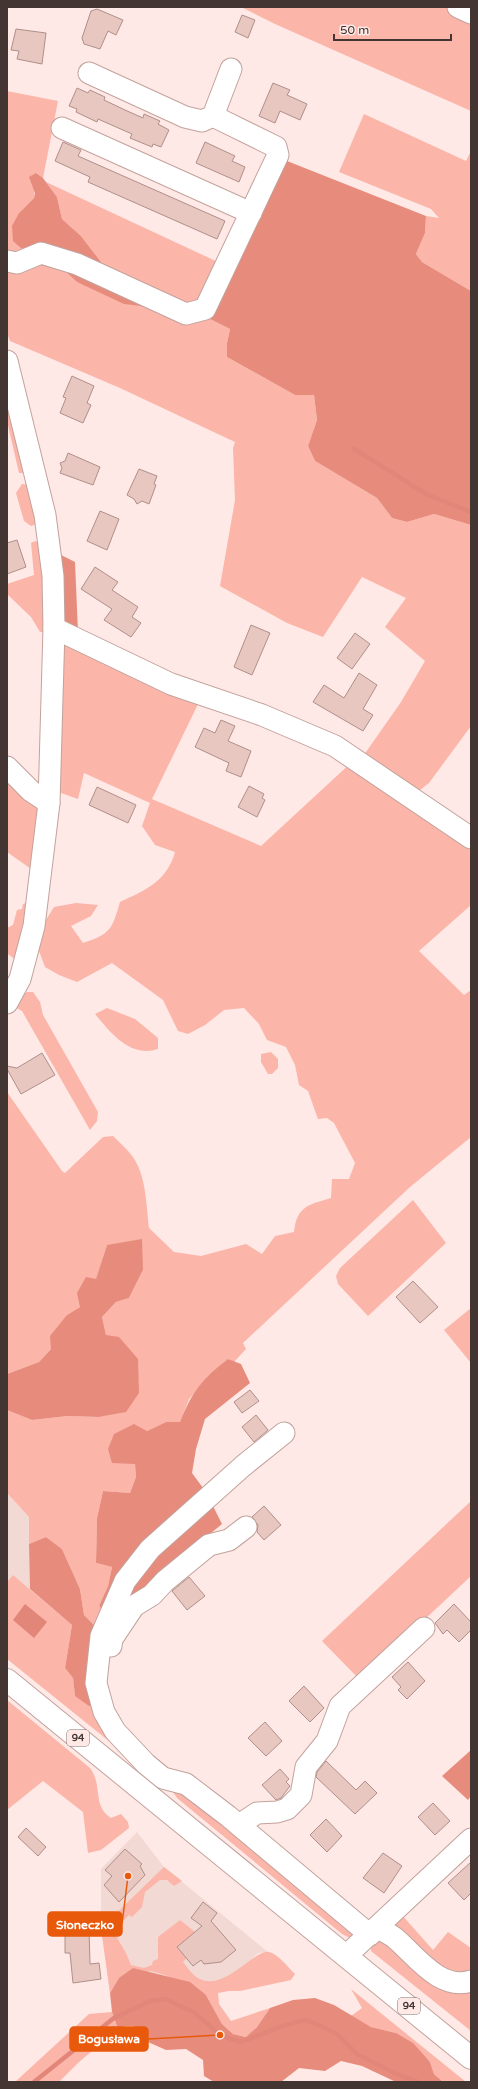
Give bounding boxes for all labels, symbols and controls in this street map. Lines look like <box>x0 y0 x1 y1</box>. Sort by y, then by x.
scale bar <box>334 16 451 42</box>
text: 50 m <box>340 23 369 37</box>
road number: 94 <box>67 1730 89 1746</box>
callout: Słoneczko <box>48 1912 122 1936</box>
text: Słoneczko <box>56 1918 114 1932</box>
road number: 94 <box>398 1998 420 2014</box>
callout: Bogusława <box>70 2027 148 2051</box>
text: Bogusława <box>78 2032 140 2047</box>

